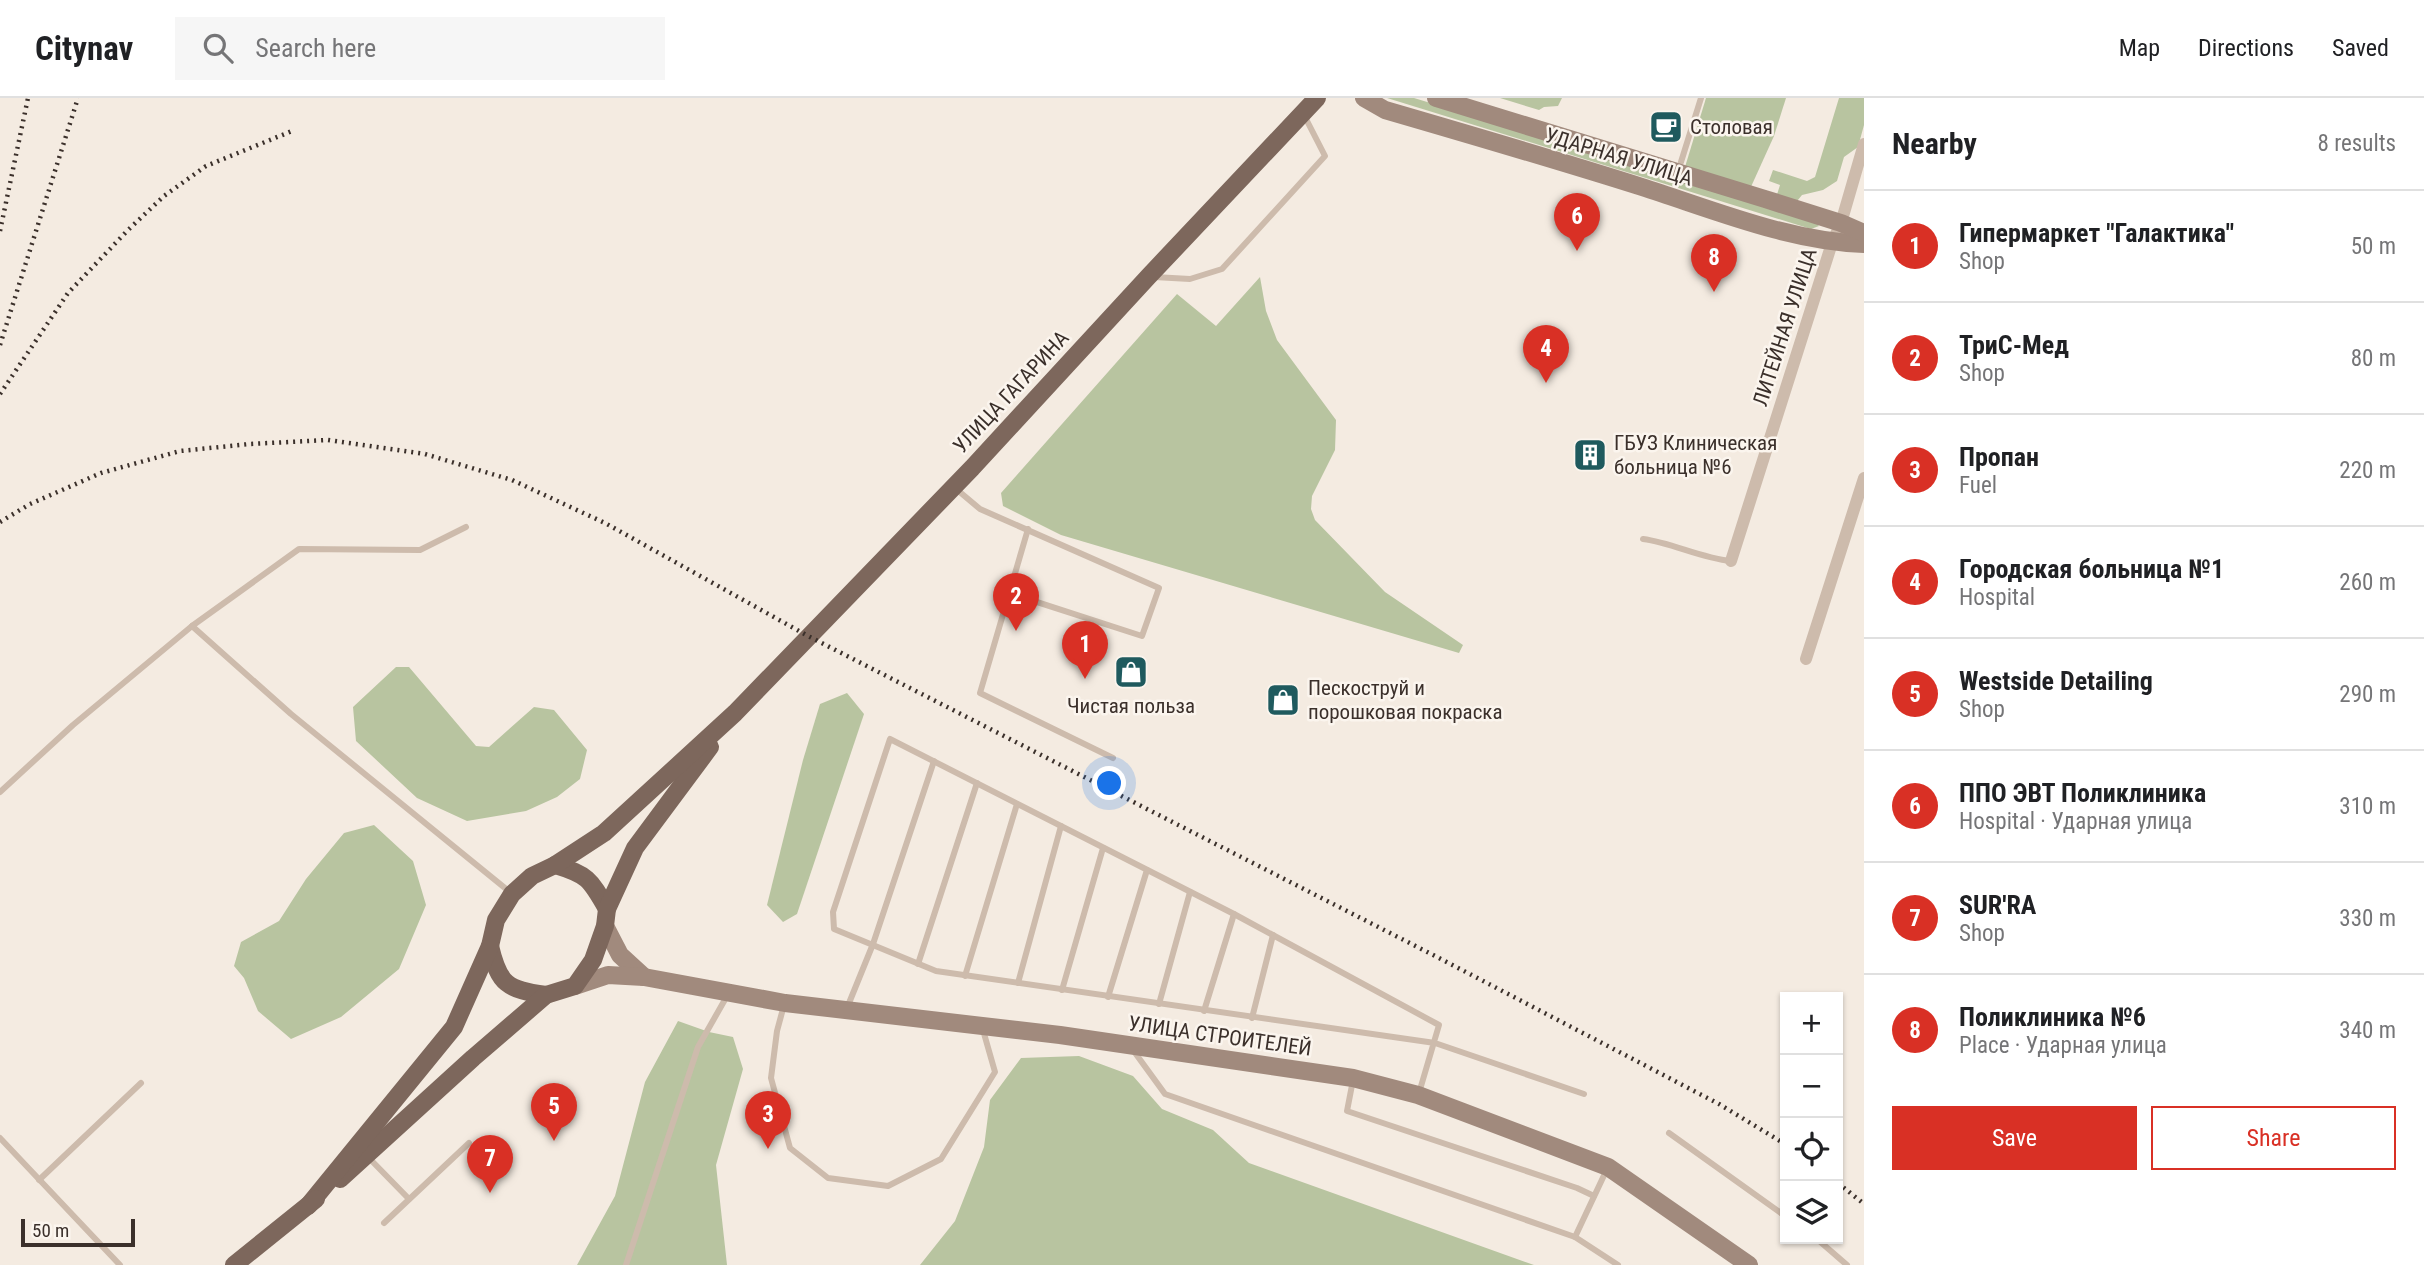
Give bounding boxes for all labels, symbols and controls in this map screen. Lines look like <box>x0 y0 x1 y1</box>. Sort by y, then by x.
search box <box>175 17 665 80</box>
text: Citynav <box>35 29 133 68</box>
icon: search <box>199 29 237 67</box>
text: Search here <box>255 33 376 63</box>
text: Map <box>2119 34 2160 62</box>
text: Directions <box>2198 34 2294 62</box>
text: Saved <box>2332 34 2389 62</box>
cafe icon: Столовая <box>1647 108 1685 146</box>
place label: Столовая <box>1690 115 1773 139</box>
street label: УДАРНАЯ УЛИЦА <box>1542 123 1696 191</box>
text: Nearby <box>1892 126 1977 161</box>
text: 8 results <box>2318 130 2396 157</box>
pin: 6 <box>1554 193 1600 251</box>
text: Гипермаркет "Галактика" <box>1959 218 2234 248</box>
text: 1 <box>1909 233 1921 260</box>
text: 50 m <box>2351 233 2396 260</box>
pin: 8 <box>1691 234 1737 292</box>
street label: ЛИТЕЙНАЯ УЛИЦА <box>1748 245 1822 409</box>
text: Shop <box>1959 248 2005 275</box>
pin: 4 <box>1523 325 1569 383</box>
street label: УЛИЦА ГАГАРИНА <box>948 326 1074 458</box>
text: ТриС-Мед <box>1959 330 2069 360</box>
text: 2 <box>1909 345 1921 372</box>
text: 80 m <box>2351 345 2396 372</box>
text: Shop <box>1959 360 2005 387</box>
place label: ГБУЗ Клиническая больница №6 <box>1614 431 1777 479</box>
building icon: ГБУЗ Клиническая больница №6 <box>1571 436 1609 474</box>
text: Пропан <box>1959 442 2039 472</box>
text: 3 <box>1909 457 1921 484</box>
text: 220 m <box>2339 457 2396 484</box>
text: Fuel <box>1959 472 1997 499</box>
text: Городская больница №1 <box>1959 554 2224 584</box>
text: 4 <box>1909 569 1921 596</box>
text: 260 m <box>2339 569 2396 596</box>
pin: 2 <box>993 573 1039 631</box>
text: Hospital <box>1959 584 2035 611</box>
pin: 1 <box>1062 621 1108 679</box>
shop icon: Чистая польза <box>1112 653 1150 691</box>
text: Westside Detailing <box>1959 666 2153 696</box>
place label: Пескоструй и порошковая покраска <box>1308 676 1503 724</box>
shop icon: Пескоструй и порошковая покраска <box>1264 681 1302 719</box>
text: 5 <box>1909 681 1921 708</box>
text: 290 m <box>2339 681 2396 708</box>
place label: Чистая польза <box>1067 694 1195 718</box>
text: Shop <box>1959 696 2005 723</box>
your location <box>1092 766 1126 800</box>
text: ППО ЭВТ Поликлиника <box>1959 778 2206 808</box>
text: 6 <box>1909 793 1921 820</box>
text: 310 m <box>2339 793 2396 820</box>
text: Hospital · Ударная улица <box>1959 808 2192 835</box>
text: SUR'RA <box>1959 890 2036 920</box>
text: 7 <box>1909 905 1921 932</box>
text: 330 m <box>2339 905 2396 932</box>
text: Shop <box>1959 920 2005 947</box>
map controls <box>1780 992 1843 1244</box>
button: + <box>1780 992 1843 1055</box>
text: Поликлиника №6 <box>1959 1002 2146 1032</box>
street label: УЛИЦА СТРОИТЕЛЕЙ <box>1127 1011 1313 1061</box>
text: 8 <box>1909 1017 1921 1044</box>
text: 340 m <box>2339 1017 2396 1044</box>
text: Place · Ударная улица <box>1959 1032 2167 1059</box>
button: − <box>1780 1055 1843 1118</box>
pin: 5 <box>531 1083 577 1141</box>
pin: 3 <box>745 1091 791 1149</box>
button: Save <box>1892 1106 2137 1170</box>
button: Share <box>2151 1106 2396 1170</box>
button: locate <box>1780 1118 1843 1181</box>
pin: 7 <box>467 1135 513 1193</box>
button: layers <box>1780 1181 1843 1244</box>
scale bar <box>21 1216 135 1248</box>
text: 50 m <box>32 1219 69 1242</box>

